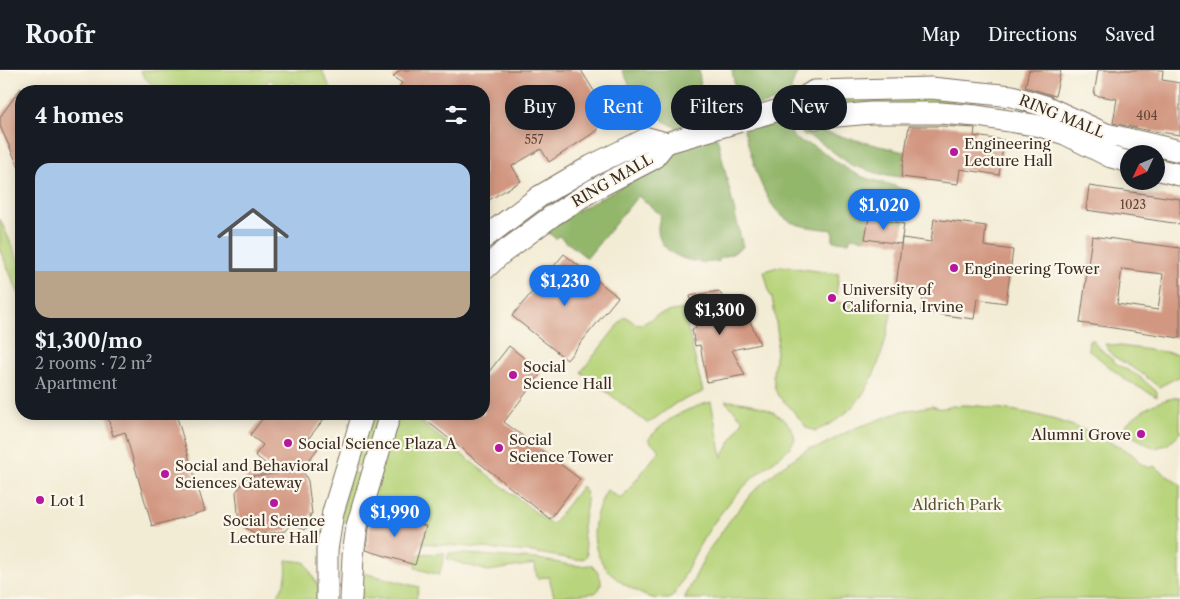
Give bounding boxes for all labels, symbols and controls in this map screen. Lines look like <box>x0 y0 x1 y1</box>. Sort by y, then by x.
text: Roofr <box>25 20 96 49</box>
text: Map <box>921 24 960 46</box>
text: Directions <box>988 24 1077 46</box>
text: Saved <box>1105 24 1155 46</box>
chip: Buy <box>505 85 575 130</box>
chip: Rent <box>585 85 661 130</box>
chip: Filters <box>671 85 762 130</box>
chip: New <box>772 85 847 130</box>
street label: RING MALL <box>1016 90 1108 142</box>
icon: filters <box>442 101 470 129</box>
text: 4 homes <box>35 103 124 128</box>
house number: 404 <box>1136 108 1158 123</box>
house number: 557 <box>525 132 544 147</box>
place label: Engineering Lecture Hall <box>964 134 1053 170</box>
north arrow <box>1120 145 1165 190</box>
map controls <box>1120 145 1165 190</box>
marker: Engineering Lecture Hall <box>948 146 960 158</box>
street label: RING MALL <box>568 149 656 211</box>
pin: $1,020 <box>843 189 925 231</box>
icon: home <box>208 195 298 285</box>
text: $1,020 <box>859 195 909 215</box>
house number: 1023 <box>1120 197 1146 212</box>
place label: Engineering Tower <box>964 259 1100 278</box>
marker: Engineering Tower <box>948 262 960 274</box>
pin: $1,230 <box>524 264 606 307</box>
text: $1,230 <box>540 271 590 291</box>
place label: University of California, Irvine <box>842 280 963 316</box>
marker: University of California, Irvine <box>826 292 838 304</box>
pin: $1,300 <box>679 294 761 336</box>
text: $1,300 <box>695 300 745 320</box>
text: $1,300/mo <box>35 328 142 353</box>
text: 2 rooms · 72 m² <box>35 353 152 373</box>
place label: Social Science Hall <box>523 357 613 393</box>
marker: Social Science Hall <box>507 369 519 381</box>
text: Apartment <box>35 373 117 393</box>
place label: Alumni Grove <box>1030 425 1131 444</box>
marker: Alumni Grove <box>1135 428 1147 440</box>
place label: Social Science Tower <box>509 430 614 466</box>
place label: Social Science Plaza A <box>298 434 458 453</box>
marker: Social Science Plaza A <box>282 437 294 449</box>
marker: Social Science Tower <box>493 442 505 454</box>
place label: Social and Behavioral Sciences Gateway <box>175 456 329 492</box>
marker: Social and Behavioral Sciences Gateway <box>159 468 171 480</box>
place label: Lot 1 <box>50 491 85 510</box>
marker: Lot 1 <box>34 494 46 506</box>
park label: Aldrich Park <box>911 495 1003 514</box>
pin: $1,990 <box>354 496 436 538</box>
marker: Social Science Lecture Hall <box>268 497 280 509</box>
text: $1,990 <box>370 502 420 522</box>
place label: Social Science Lecture Hall <box>223 511 325 547</box>

